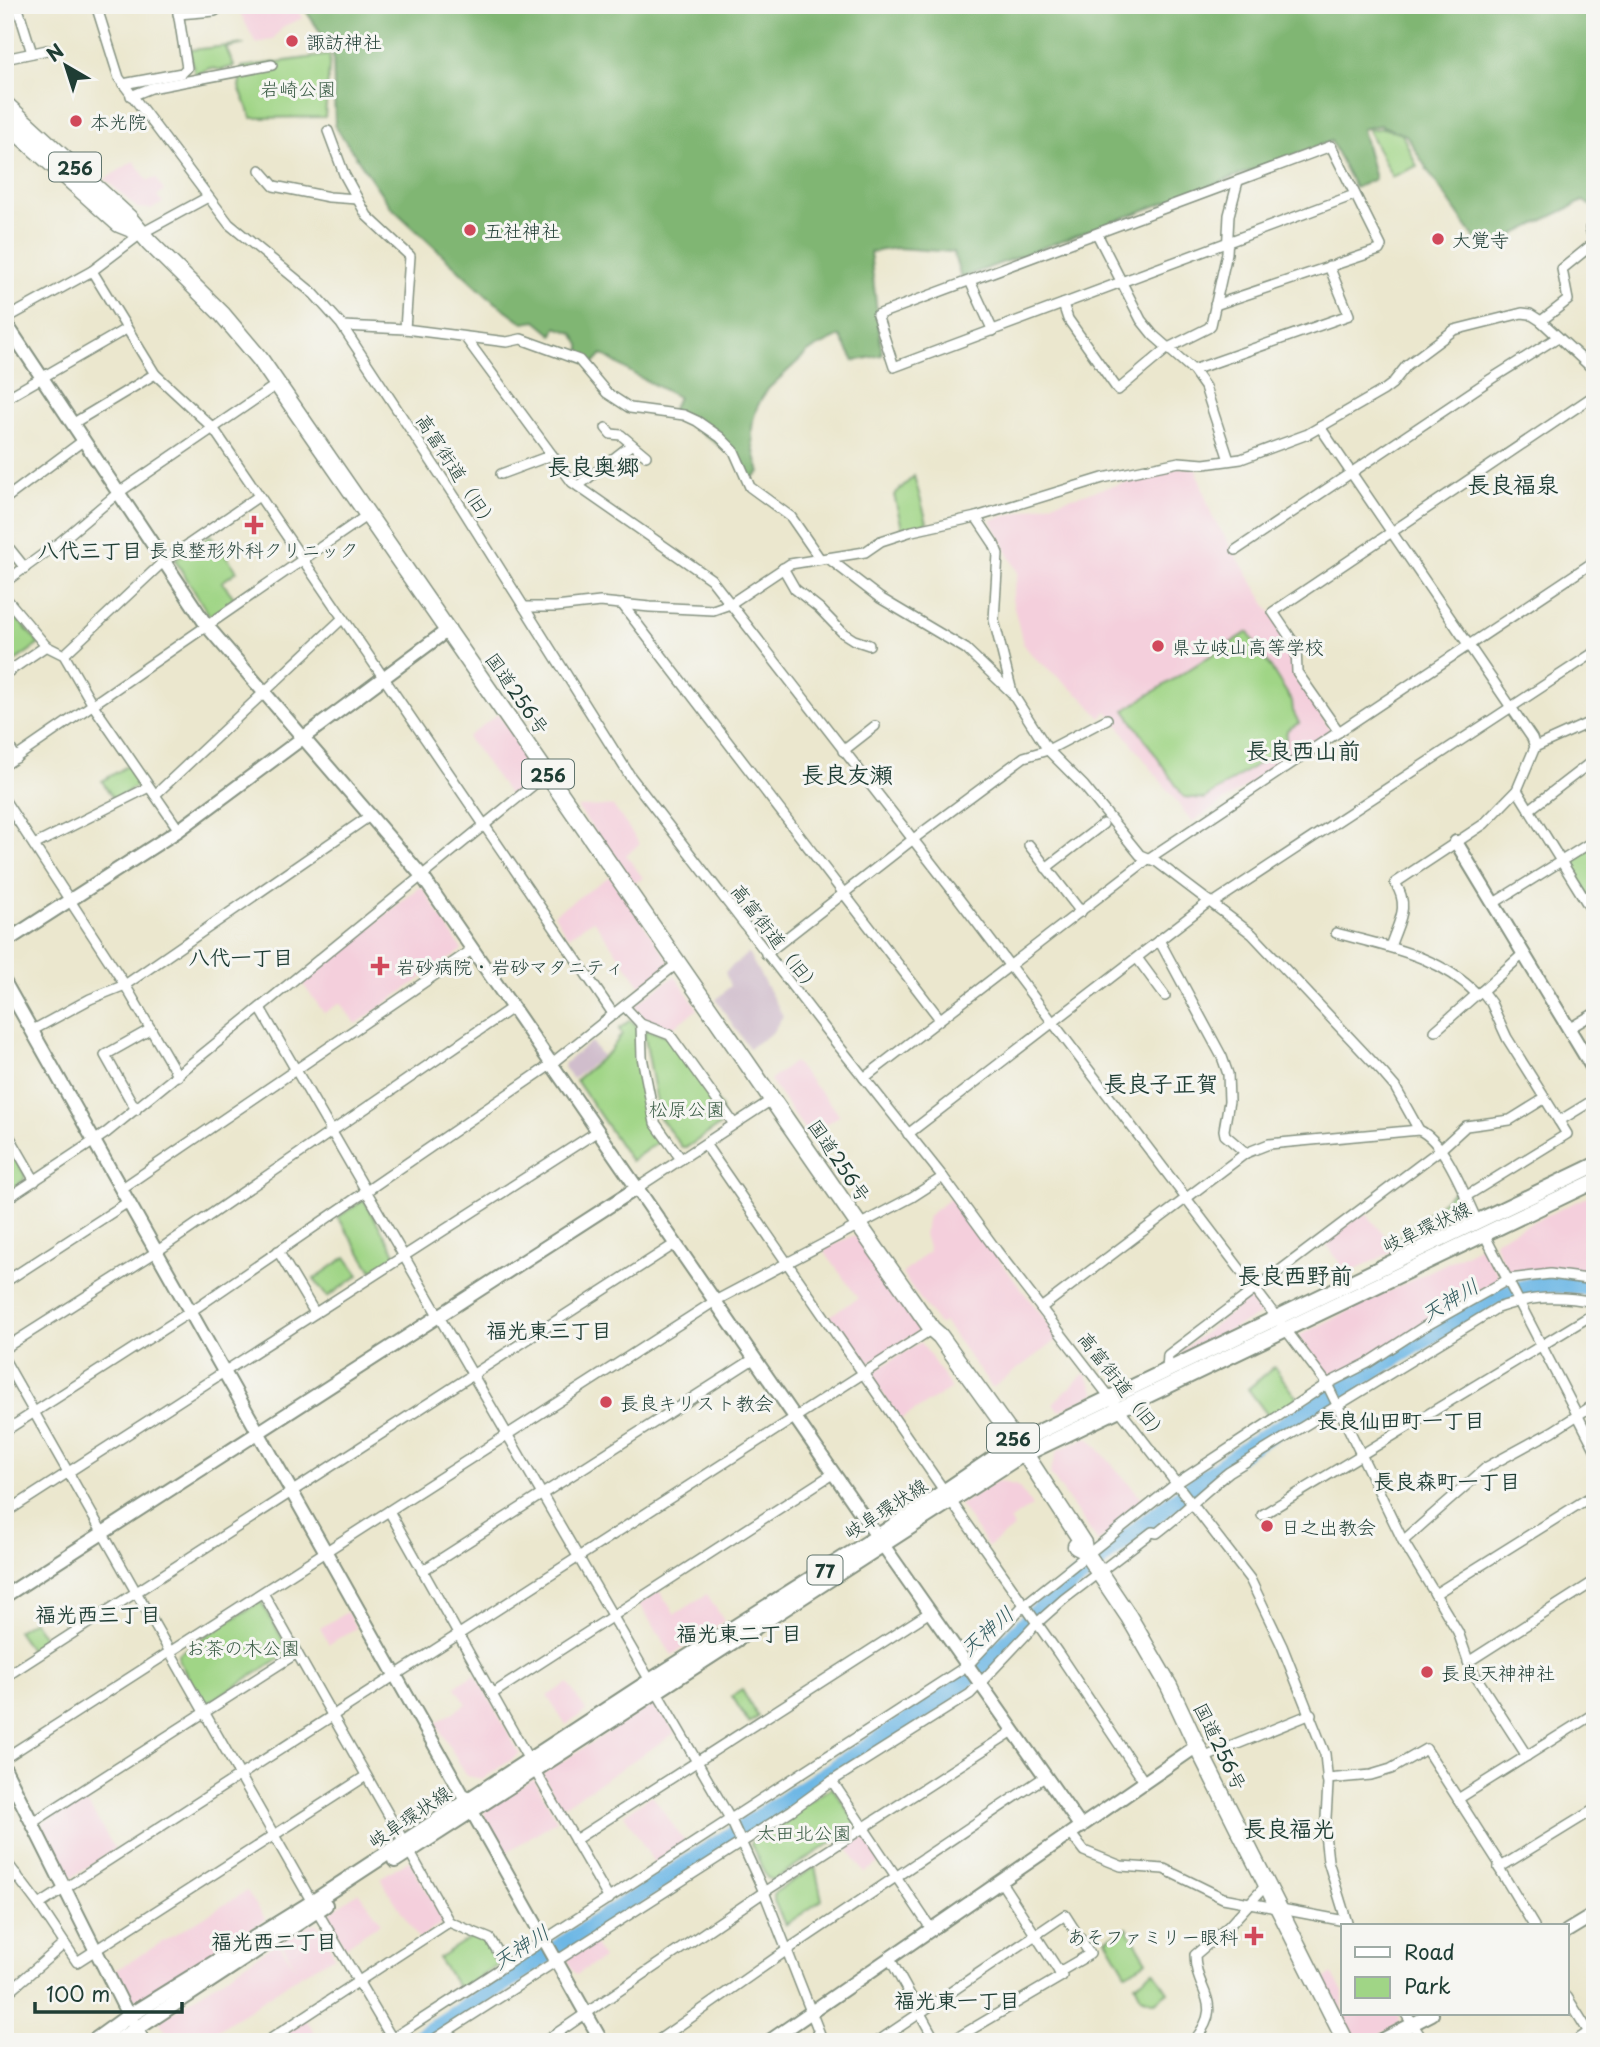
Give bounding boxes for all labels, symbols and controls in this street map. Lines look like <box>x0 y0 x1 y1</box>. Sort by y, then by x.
place label: 諏訪神社 <box>306 27 382 55</box>
north arrow <box>32 32 102 102</box>
marker: 諏訪神社 <box>284 33 300 49</box>
text: N <box>40 36 69 68</box>
park label: 岩崎公園 <box>260 74 336 102</box>
place label: 本光院 <box>90 107 147 135</box>
marker: 本光院 <box>68 113 84 129</box>
road number: 256 <box>49 152 101 182</box>
place label: 五社神社 <box>484 216 560 244</box>
marker: 五社神社 <box>462 222 478 238</box>
place label: 大覚寺 <box>1452 225 1509 253</box>
marker: 大覚寺 <box>1430 231 1446 247</box>
street label: 高富街道（旧） <box>410 408 506 534</box>
district label: 長良奥郷 <box>547 448 639 483</box>
district label: 長良福泉 <box>1467 466 1559 501</box>
marker: 長良整形外科クリニック <box>244 515 264 535</box>
district label: 八代三丁目 <box>38 533 143 565</box>
place label: 長良整形外科クリニック <box>149 535 359 563</box>
place label: 県立岐山高等学校 <box>1172 632 1324 660</box>
marker: 県立岐山高等学校 <box>1150 638 1166 654</box>
street label: 国道256号 <box>479 646 557 740</box>
district label: 長良西山前 <box>1246 732 1361 767</box>
district label: 長良友瀬 <box>801 756 893 791</box>
road number: 256 <box>522 760 574 788</box>
street label: 高富街道（旧） <box>725 877 829 999</box>
district label: 八代一丁目 <box>189 940 294 972</box>
place label: 岩砂病院・岩砂マタニティ <box>396 952 624 980</box>
marker: 岩砂病院・岩砂マタニティ <box>370 956 390 976</box>
district label: 長良子正賀 <box>1104 1065 1219 1100</box>
park label: 松原公園 <box>649 1094 725 1122</box>
street label: 国道256号 <box>802 1113 878 1207</box>
street label: 岐阜環状線 <box>1377 1193 1475 1259</box>
district label: 長良西野前 <box>1238 1257 1353 1292</box>
water label: 天神川 <box>1414 1269 1484 1329</box>
district label: 福光東三丁目 <box>486 1313 612 1345</box>
street label: 高富街道（旧） <box>1072 1325 1176 1447</box>
place label: 長良キリスト教会 <box>620 1388 774 1416</box>
marker: 長良キリスト教会 <box>598 1394 614 1410</box>
district label: 長良仙田町一丁目 <box>1317 1403 1485 1435</box>
road number: 256 <box>987 1423 1039 1452</box>
district label: 長良森町一丁目 <box>1374 1464 1521 1496</box>
street label: 岐阜環状線 <box>838 1470 932 1546</box>
place label: 日之出教会 <box>1281 1512 1376 1540</box>
marker: 日之出教会 <box>1259 1518 1275 1534</box>
road number: 77 <box>808 1555 842 1584</box>
district label: 福光西三丁目 <box>35 1597 161 1629</box>
water label: 天神川 <box>952 1597 1020 1663</box>
district label: 福光東二丁目 <box>676 1616 802 1648</box>
park label: お茶の木公園 <box>186 1633 300 1661</box>
place label: 長良天神神社 <box>1441 1658 1555 1686</box>
marker: 長良天神神社 <box>1419 1664 1435 1680</box>
street label: 国道256号 <box>1188 1697 1254 1795</box>
street label: 岐阜環状線 <box>362 1778 456 1854</box>
district label: 長良福光 <box>1243 1810 1335 1845</box>
park label: 太田北公園 <box>756 1818 852 1846</box>
water label: 天神川 <box>485 1915 555 1977</box>
place label: あそファミリー眼科 <box>1067 1922 1238 1950</box>
district label: 福光西二丁目 <box>211 1924 337 1956</box>
legend <box>1341 1924 1568 2016</box>
marker: あそファミリー眼科 <box>1244 1926 1264 1946</box>
text: Road <box>1404 1935 1455 1967</box>
text: Park <box>1404 1969 1451 2001</box>
scale bar <box>35 1970 182 2014</box>
text: 100 m <box>46 1977 110 2009</box>
district label: 福光東一丁目 <box>894 1983 1020 2015</box>

